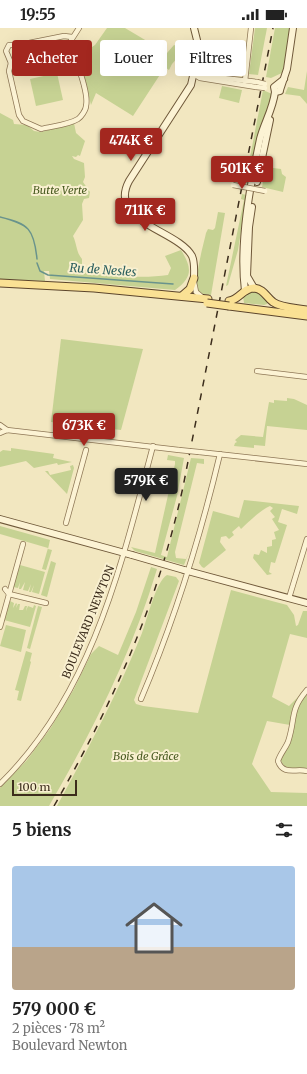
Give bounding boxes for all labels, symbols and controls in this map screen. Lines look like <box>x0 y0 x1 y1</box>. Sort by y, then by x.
text: 19:55 <box>20 5 56 24</box>
chip: Acheter <box>12 40 92 76</box>
chip: Louer <box>100 40 167 76</box>
chip: Filtres <box>175 40 246 76</box>
pin: 474K € <box>98 128 164 162</box>
text: 474K € <box>109 132 153 149</box>
pin: 501K € <box>209 156 275 190</box>
text: 501K € <box>220 160 264 177</box>
park label: Butte Verte <box>33 183 88 197</box>
pin: 711K € <box>112 198 178 232</box>
text: 711K € <box>124 202 166 219</box>
water label: Ru de Nesles <box>69 260 137 279</box>
pin: 673K € <box>51 413 117 447</box>
text: 673K € <box>62 417 106 434</box>
pin: 579K € <box>113 468 179 502</box>
text: 579K € <box>124 472 168 489</box>
street label: BOULEVARD NEWTON <box>59 563 117 681</box>
park label: Bois de Grâce <box>113 749 179 763</box>
scale bar <box>12 778 77 797</box>
text: 100 m <box>18 780 50 794</box>
text: 5 biens <box>12 819 72 841</box>
icon: filters <box>273 819 295 841</box>
icon: home <box>118 892 190 964</box>
text: 579 000 € <box>12 998 96 1020</box>
text: 2 pièces · 78 m² <box>12 1020 105 1037</box>
text: Boulevard Newton <box>12 1037 127 1054</box>

